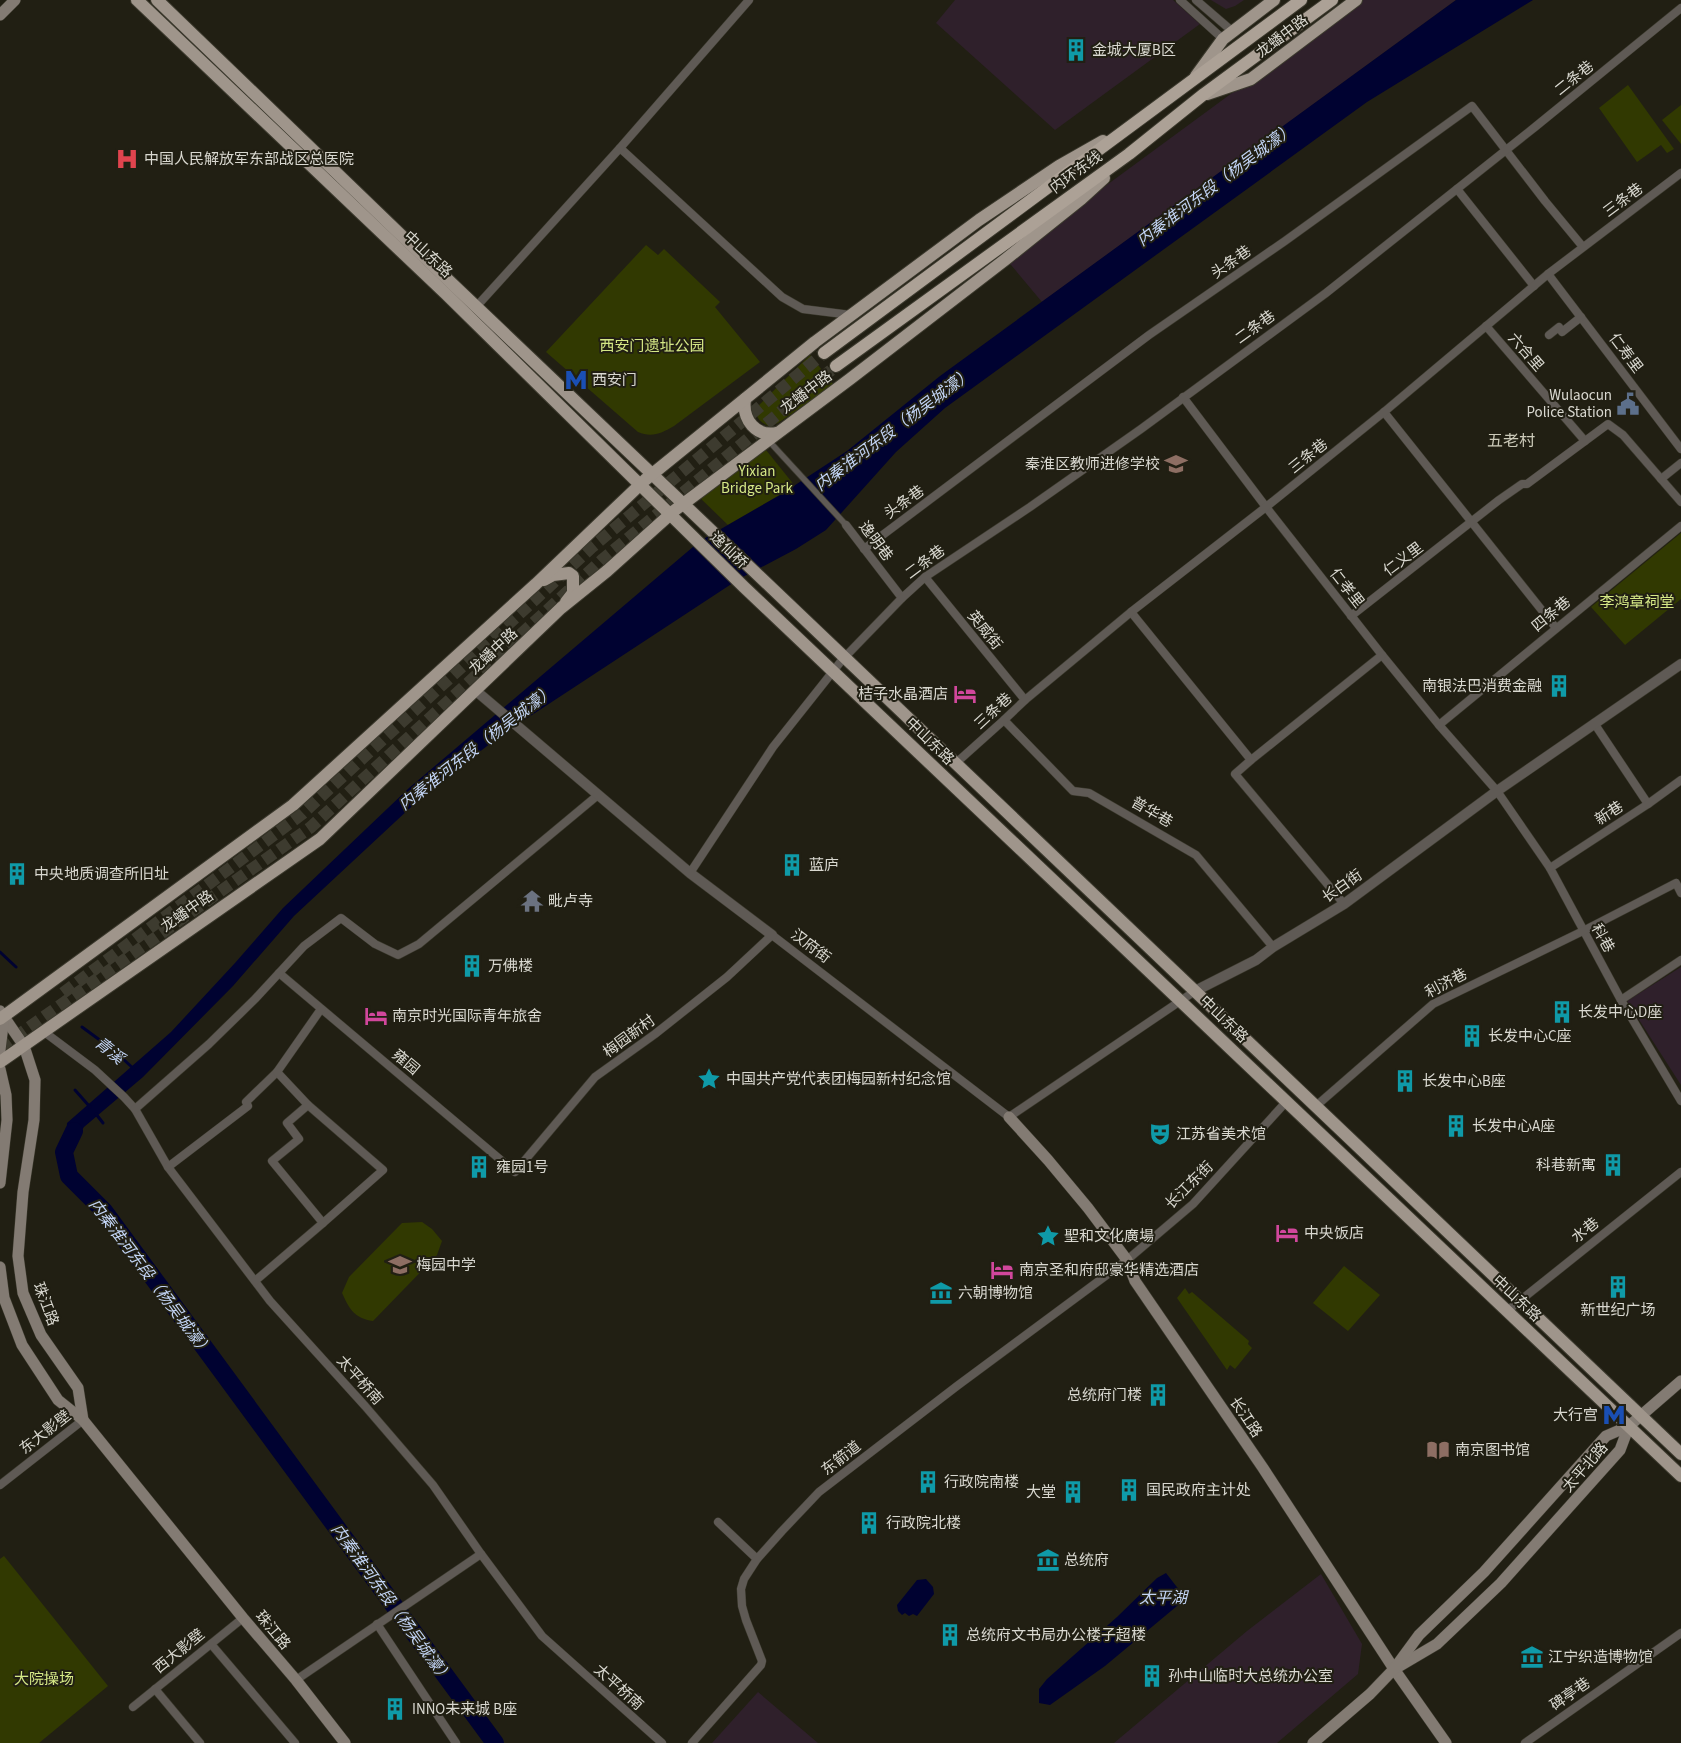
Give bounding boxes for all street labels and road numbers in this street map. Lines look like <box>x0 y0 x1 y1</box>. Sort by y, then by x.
street label: 龙蟠中路 <box>1252 10 1313 63</box>
street label: 二条巷 <box>1550 56 1598 101</box>
street label: 内环东线 <box>1046 146 1107 199</box>
street label: 三条巷 <box>1599 178 1648 222</box>
street label: 中山东路 <box>399 226 457 283</box>
street label: 头条巷 <box>1207 241 1256 284</box>
street label: 二条巷 <box>1231 306 1280 349</box>
street label: 六合里 <box>1503 328 1548 376</box>
street label: 仁寿里 <box>1604 329 1648 378</box>
street label: 龙蟠中路 <box>776 366 837 419</box>
street label: 三条巷 <box>1284 434 1332 479</box>
street label: 头条巷 <box>880 481 929 524</box>
street label: 逸明巷 <box>854 517 898 566</box>
street label: 逸仙桥 <box>705 527 752 574</box>
street label: 仁义里 <box>1379 537 1428 581</box>
street label: 二条巷 <box>901 540 950 584</box>
street label: 仁孝里 <box>1324 564 1369 613</box>
street label: 四条巷 <box>1527 592 1575 637</box>
street label: 英威街 <box>962 606 1007 654</box>
street label: 龙蟠中路 <box>464 623 522 680</box>
street label: 三条巷 <box>970 688 1017 734</box>
street label: 中山东路 <box>901 713 959 770</box>
street label: 普华巷 <box>1127 792 1176 833</box>
street label: 新巷 <box>1591 796 1628 830</box>
street label: 长白街 <box>1318 865 1367 908</box>
street label: 龙蟠中路 <box>157 886 218 937</box>
street label: 科巷 <box>1586 920 1619 956</box>
street label: 汉府街 <box>786 924 835 968</box>
street label: 利济巷 <box>1421 964 1471 1003</box>
street label: 中山东路 <box>1195 991 1253 1048</box>
street label: 梅园新村 <box>599 1010 660 1063</box>
street label: 雍园 <box>387 1045 424 1080</box>
street label: 长江东街 <box>1161 1157 1218 1214</box>
street label: 水巷 <box>1567 1213 1604 1248</box>
street label: 中山东路 <box>1488 1270 1546 1327</box>
street label: 珠江路 <box>28 1279 63 1329</box>
street label: 太平桥南 <box>332 1351 388 1410</box>
street label: 长江路 <box>1224 1393 1267 1442</box>
street label: 东大影壁 <box>15 1406 75 1459</box>
street label: 东箭道 <box>817 1436 866 1481</box>
street label: 太平北路 <box>1558 1438 1613 1497</box>
street label: 珠江路 <box>250 1606 295 1654</box>
street label: 西大影壁 <box>149 1624 209 1678</box>
street label: 太平桥南 <box>589 1659 648 1715</box>
street label: 碑亭巷 <box>1546 1673 1595 1716</box>

